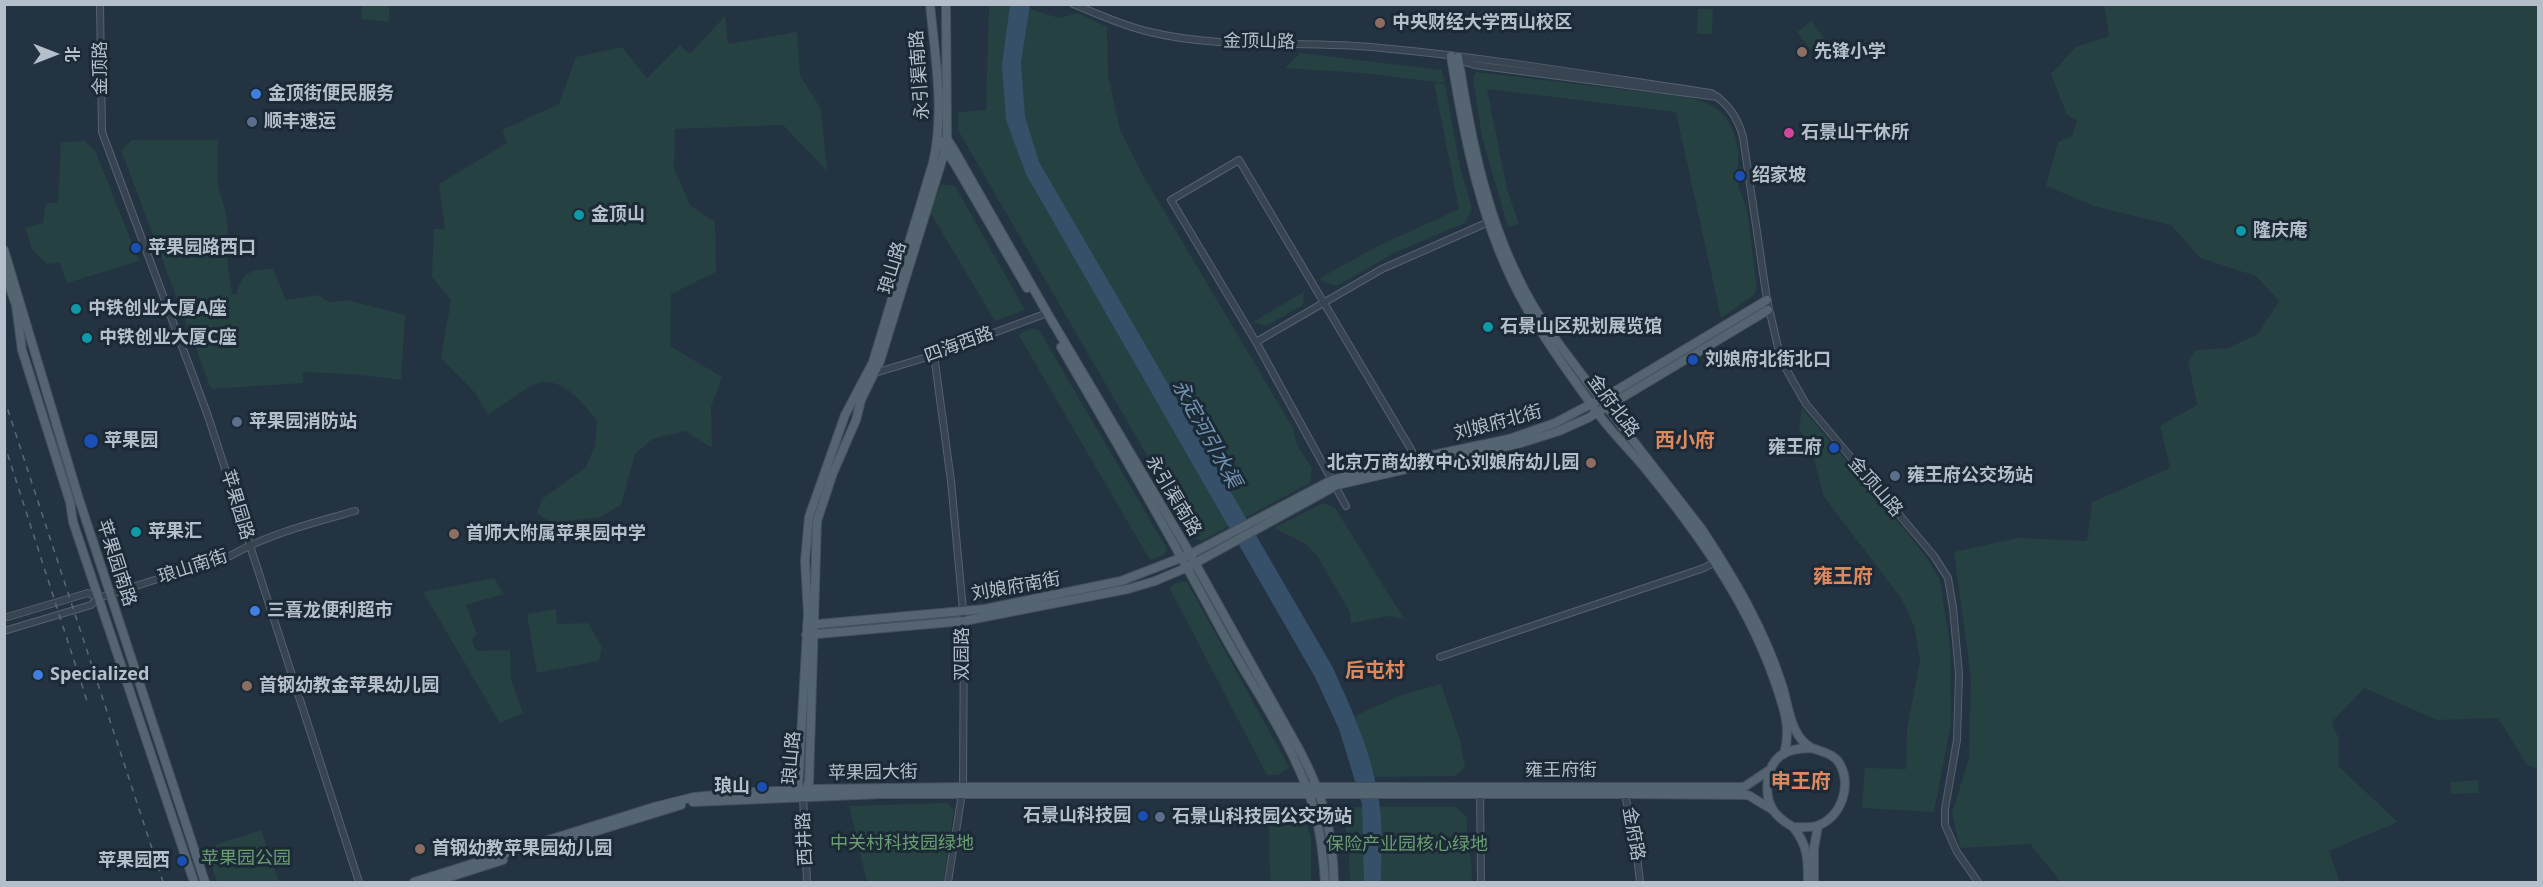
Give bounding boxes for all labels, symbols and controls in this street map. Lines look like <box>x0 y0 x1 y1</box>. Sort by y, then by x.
place label: 中央财经大学西山校区 <box>1392 12 1572 34</box>
marker: 中央财经大学西山校区 <box>1373 16 1387 30</box>
north arrow <box>24 24 84 84</box>
street label: 永引渠南路 <box>906 29 934 121</box>
street label: 金顶山路 <box>1223 31 1295 53</box>
street label: 金顶路 <box>90 41 112 95</box>
place label: 先锋小学 <box>1814 41 1886 63</box>
marker: 先锋小学 <box>1795 45 1809 59</box>
text: 北 <box>61 46 83 62</box>
place label: 金顶街便民服务 <box>268 83 394 105</box>
marker: 金顶街便民服务 <box>249 87 263 101</box>
place label: 顺丰速运 <box>264 111 336 133</box>
marker: 顺丰速运 <box>245 115 259 129</box>
place label: 石景山干休所 <box>1801 122 1909 144</box>
marker: 石景山干休所 <box>1782 126 1796 140</box>
place label: 绍家坡 <box>1752 165 1806 187</box>
marker: 绍家坡 <box>1733 169 1747 183</box>
place label: 金顶山 <box>591 204 645 226</box>
marker: 金顶山 <box>572 208 586 222</box>
place label: 隆庆庵 <box>2253 220 2307 242</box>
marker: 隆庆庵 <box>2234 224 2248 238</box>
place label: 苹果园路西口 <box>148 237 256 259</box>
street label: 琅山路 <box>875 239 911 297</box>
marker: 苹果园路西口 <box>129 241 143 255</box>
place label: 中铁创业大厦A座 <box>88 298 226 320</box>
marker: 中铁创业大厦A座 <box>69 302 83 316</box>
place label: 石景山区规划展览馆 <box>1500 316 1662 338</box>
marker: 石景山区规划展览馆 <box>1481 320 1495 334</box>
street label: 四海西路 <box>921 323 997 367</box>
place label: 中铁创业大厦C座 <box>99 327 236 349</box>
marker: 中铁创业大厦C座 <box>80 331 94 345</box>
place label: 刘娘府北街北口 <box>1705 349 1831 371</box>
marker: 刘娘府北街北口 <box>1686 353 1700 367</box>
street label: 金府北路 <box>1583 371 1643 441</box>
water label: 永定河引水渠 <box>1166 376 1246 492</box>
street label: 刘娘府北街 <box>1452 401 1544 445</box>
place label: 苹果园消防站 <box>249 411 357 433</box>
marker: 苹果园消防站 <box>230 415 244 429</box>
district label: 西小府 <box>1655 429 1715 453</box>
place label: 苹果园 <box>104 430 158 452</box>
marker: 苹果园 <box>82 432 100 450</box>
place label: 雍王府 <box>1768 437 1822 459</box>
marker: 雍王府 <box>1827 441 1841 455</box>
street label: 永引渠南路 <box>1141 452 1205 540</box>
place label: 北京万商幼教中心刘娘府幼儿园 <box>1327 452 1579 474</box>
street label: 金顶山路 <box>1843 453 1907 521</box>
marker: 北京万商幼教中心刘娘府幼儿园 <box>1584 456 1598 470</box>
place label: 雍王府公交场站 <box>1907 465 2033 487</box>
street label: 苹果园路 <box>216 467 258 543</box>
marker: 雍王府公交场站 <box>1888 469 1902 483</box>
street label: 苹果园南路 <box>92 517 140 609</box>
place label: 苹果汇 <box>148 521 202 543</box>
place label: 首师大附属苹果园中学 <box>466 523 646 545</box>
marker: 苹果汇 <box>129 525 143 539</box>
marker: 首师大附属苹果园中学 <box>447 527 461 541</box>
street label: 琅山南街 <box>155 546 231 588</box>
district label: 雍王府 <box>1813 565 1873 589</box>
street label: 刘娘府南街 <box>970 569 1062 605</box>
place label: 三喜龙便利超市 <box>267 600 393 622</box>
marker: 三喜龙便利超市 <box>248 604 262 618</box>
street label: 双园路 <box>952 627 974 681</box>
district label: 后屯村 <box>1345 659 1405 683</box>
place label: Specialized <box>50 664 149 686</box>
marker: Specialized <box>31 668 45 682</box>
place label: 首钢幼教金苹果幼儿园 <box>259 675 439 697</box>
marker: 首钢幼教金苹果幼儿园 <box>240 679 254 693</box>
street label: 琅山路 <box>779 730 805 786</box>
street label: 雍王府街 <box>1525 760 1597 782</box>
street label: 苹果园大街 <box>828 761 918 785</box>
district label: 申王府 <box>1771 770 1831 794</box>
place label: 琅山 <box>714 776 750 798</box>
marker: 琅山 <box>755 780 769 794</box>
place label: 石景山科技园 <box>1023 805 1131 827</box>
place label: 石景山科技园公交场站 <box>1172 806 1352 828</box>
street label: 金府路 <box>1618 806 1648 862</box>
marker: 石景山科技园 <box>1136 809 1150 823</box>
marker: 石景山科技园公交场站 <box>1153 810 1167 824</box>
street label: 西井路 <box>793 811 817 867</box>
park label: 中关村科技园绿地 <box>830 833 974 855</box>
park label: 保险产业园核心绿地 <box>1326 834 1488 856</box>
place label: 首钢幼教苹果园幼儿园 <box>432 838 612 860</box>
marker: 首钢幼教苹果园幼儿园 <box>413 842 427 856</box>
park label: 苹果园公园 <box>201 848 291 870</box>
place label: 苹果园西 <box>98 850 170 872</box>
marker: 苹果园西 <box>175 854 189 868</box>

